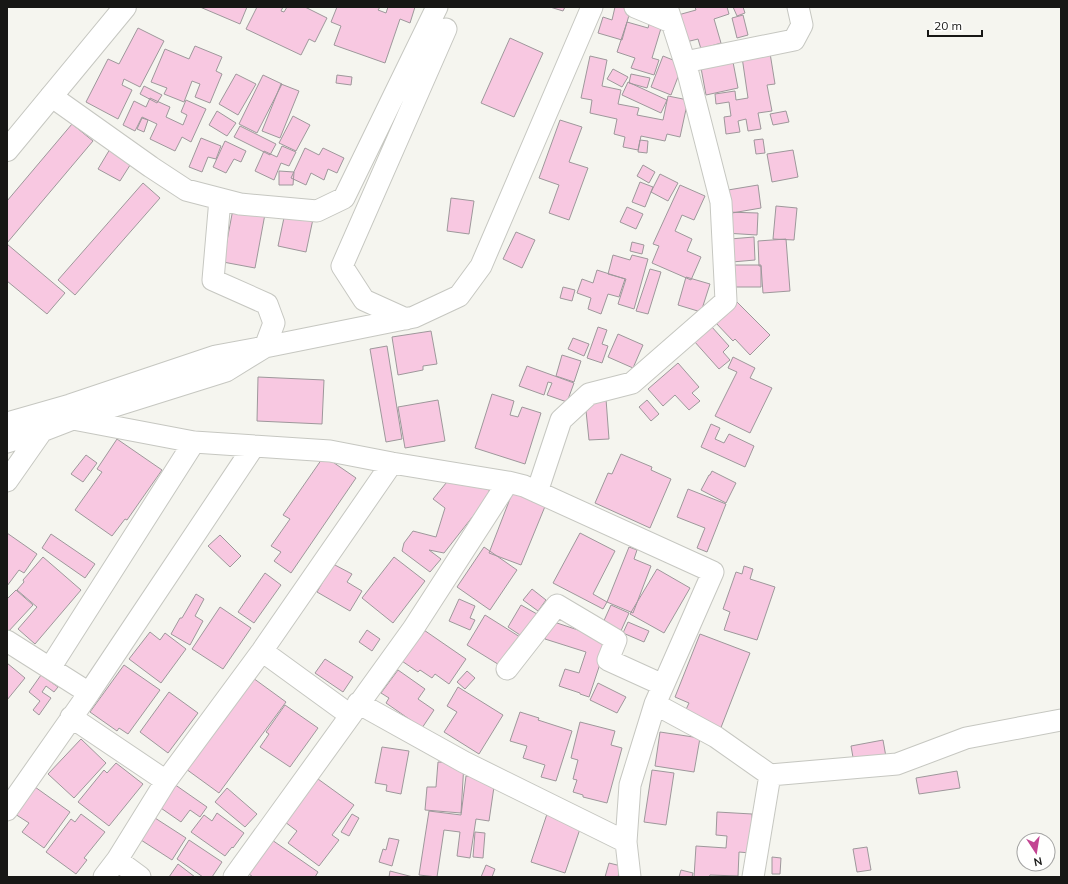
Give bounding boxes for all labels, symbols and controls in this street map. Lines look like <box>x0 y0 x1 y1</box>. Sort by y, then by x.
scale bar <box>928 12 982 38</box>
text: 20 m <box>934 18 962 33</box>
north arrow <box>1016 832 1056 872</box>
text: N <box>1033 854 1044 869</box>

